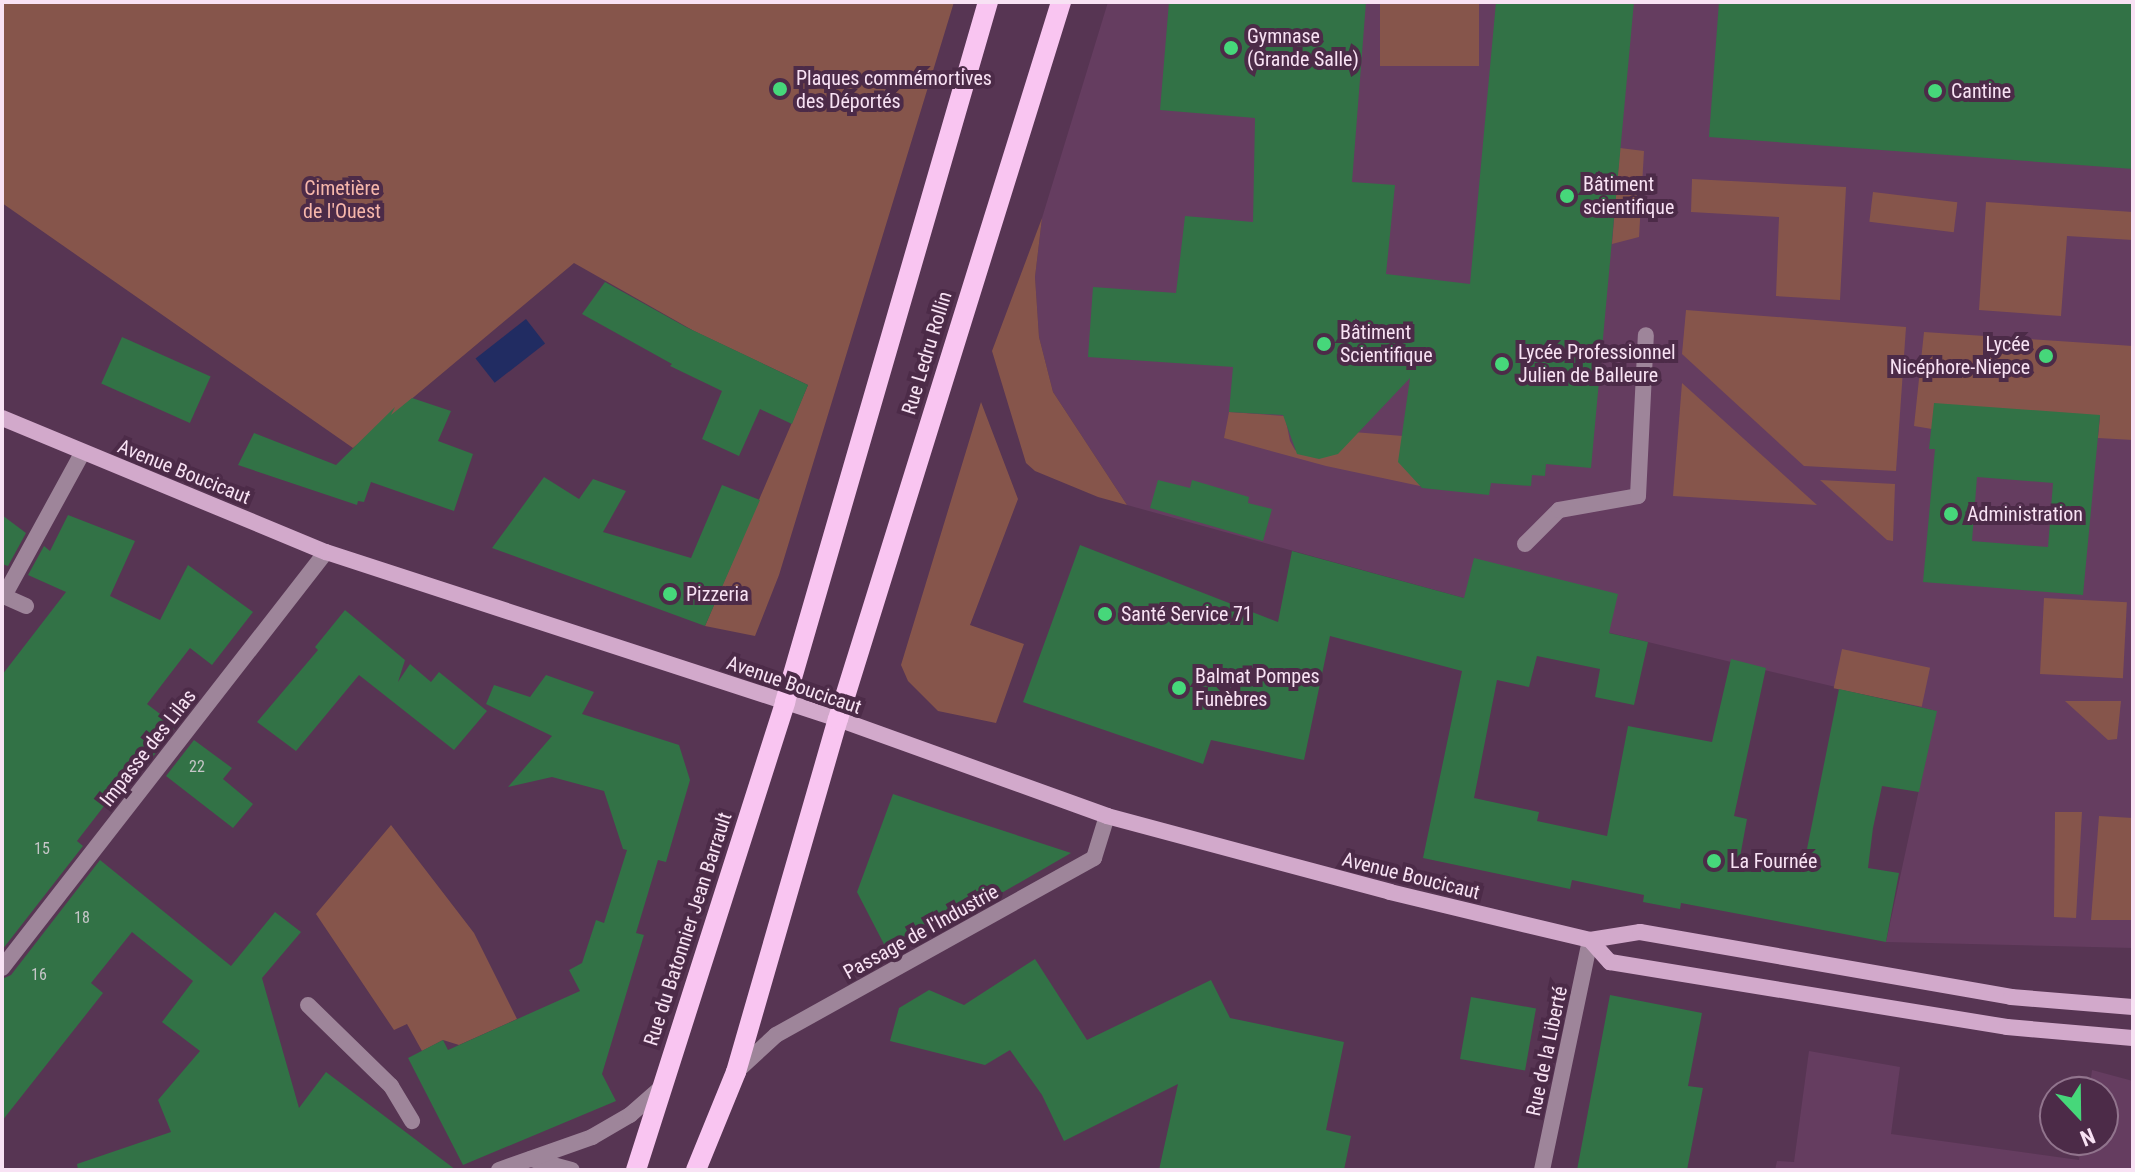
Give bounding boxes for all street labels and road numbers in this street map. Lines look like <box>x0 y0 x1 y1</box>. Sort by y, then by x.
street label: Rue Ledru Rollin <box>897 289 957 417</box>
street label: Avenue Boucicaut <box>114 434 254 510</box>
street label: Avenue Boucicaut <box>723 651 865 719</box>
street label: Impasse des Lilas <box>95 685 201 811</box>
street label: Rue du Batonnier Jean Barrault <box>639 809 737 1049</box>
street label: Avenue Boucicaut <box>1340 847 1482 905</box>
street label: Passage de l'Industrie <box>839 879 1003 985</box>
street label: Rue de la Liberté <box>1522 984 1572 1118</box>

